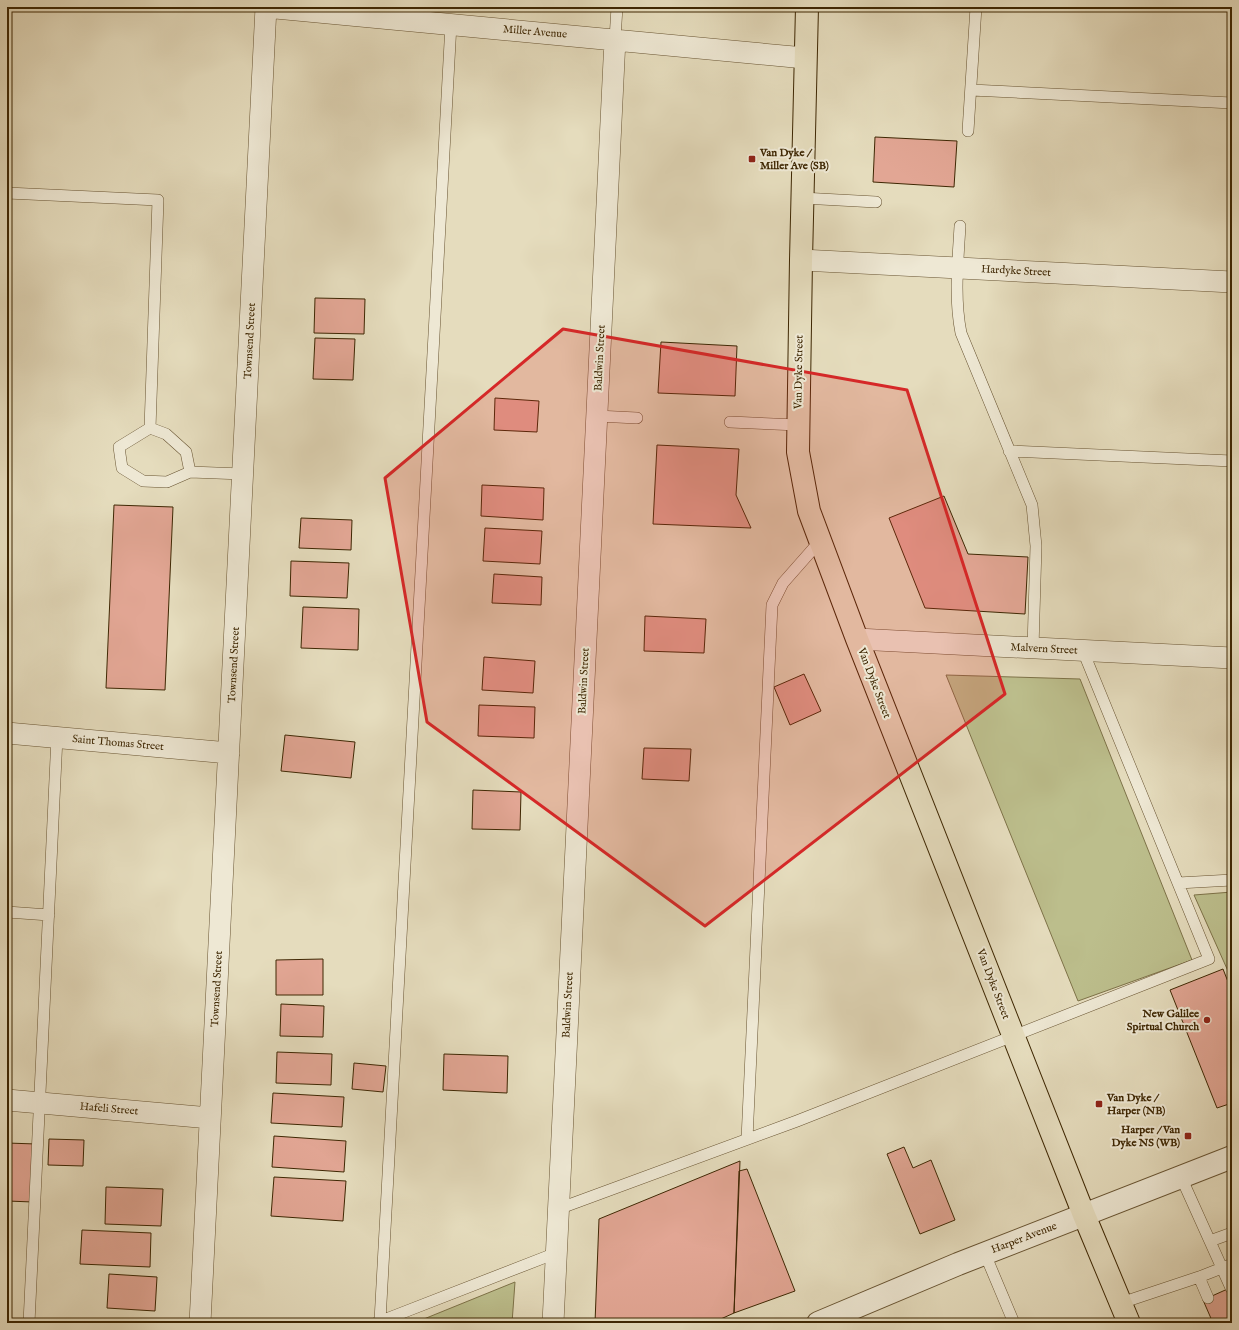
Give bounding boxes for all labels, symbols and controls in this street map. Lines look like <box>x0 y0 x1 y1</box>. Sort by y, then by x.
street label: Miller Avenue <box>502 22 568 42</box>
place label: Van Dyke / Miller Ave (SB) <box>759 146 829 173</box>
marker: Van Dyke / Miller Ave (SB) <box>747 154 757 164</box>
street label: Hardyke Street <box>981 262 1051 280</box>
street label: Townsend Street <box>241 302 259 379</box>
street label: Baldwin Street <box>591 324 609 392</box>
street label: Van Dyke Street <box>791 335 807 410</box>
street label: Townsend Street <box>225 626 243 703</box>
street label: Malvern Street <box>1010 640 1078 658</box>
street label: Van Dyke Street <box>854 645 894 720</box>
street label: Baldwin Street <box>575 647 593 715</box>
street label: Saint Thomas Street <box>72 732 165 754</box>
street label: Van Dyke Street <box>973 946 1013 1021</box>
street label: Townsend Street <box>208 950 226 1027</box>
street label: Baldwin Street <box>559 971 577 1039</box>
place label: New Galilee Spirtual Church <box>1127 1007 1199 1034</box>
marker: New Galilee Spirtual Church <box>1202 1015 1212 1025</box>
place label: Van Dyke / Harper (NB) <box>1106 1091 1166 1118</box>
street label: Hafeli Street <box>79 1099 139 1119</box>
marker: Van Dyke / Harper (NB) <box>1094 1099 1104 1109</box>
place label: Harper / Van Dyke NS (WB) <box>1112 1123 1180 1150</box>
marker: Harper / Van Dyke NS (WB) <box>1183 1131 1193 1141</box>
street label: Harper Avenue <box>989 1219 1059 1257</box>

